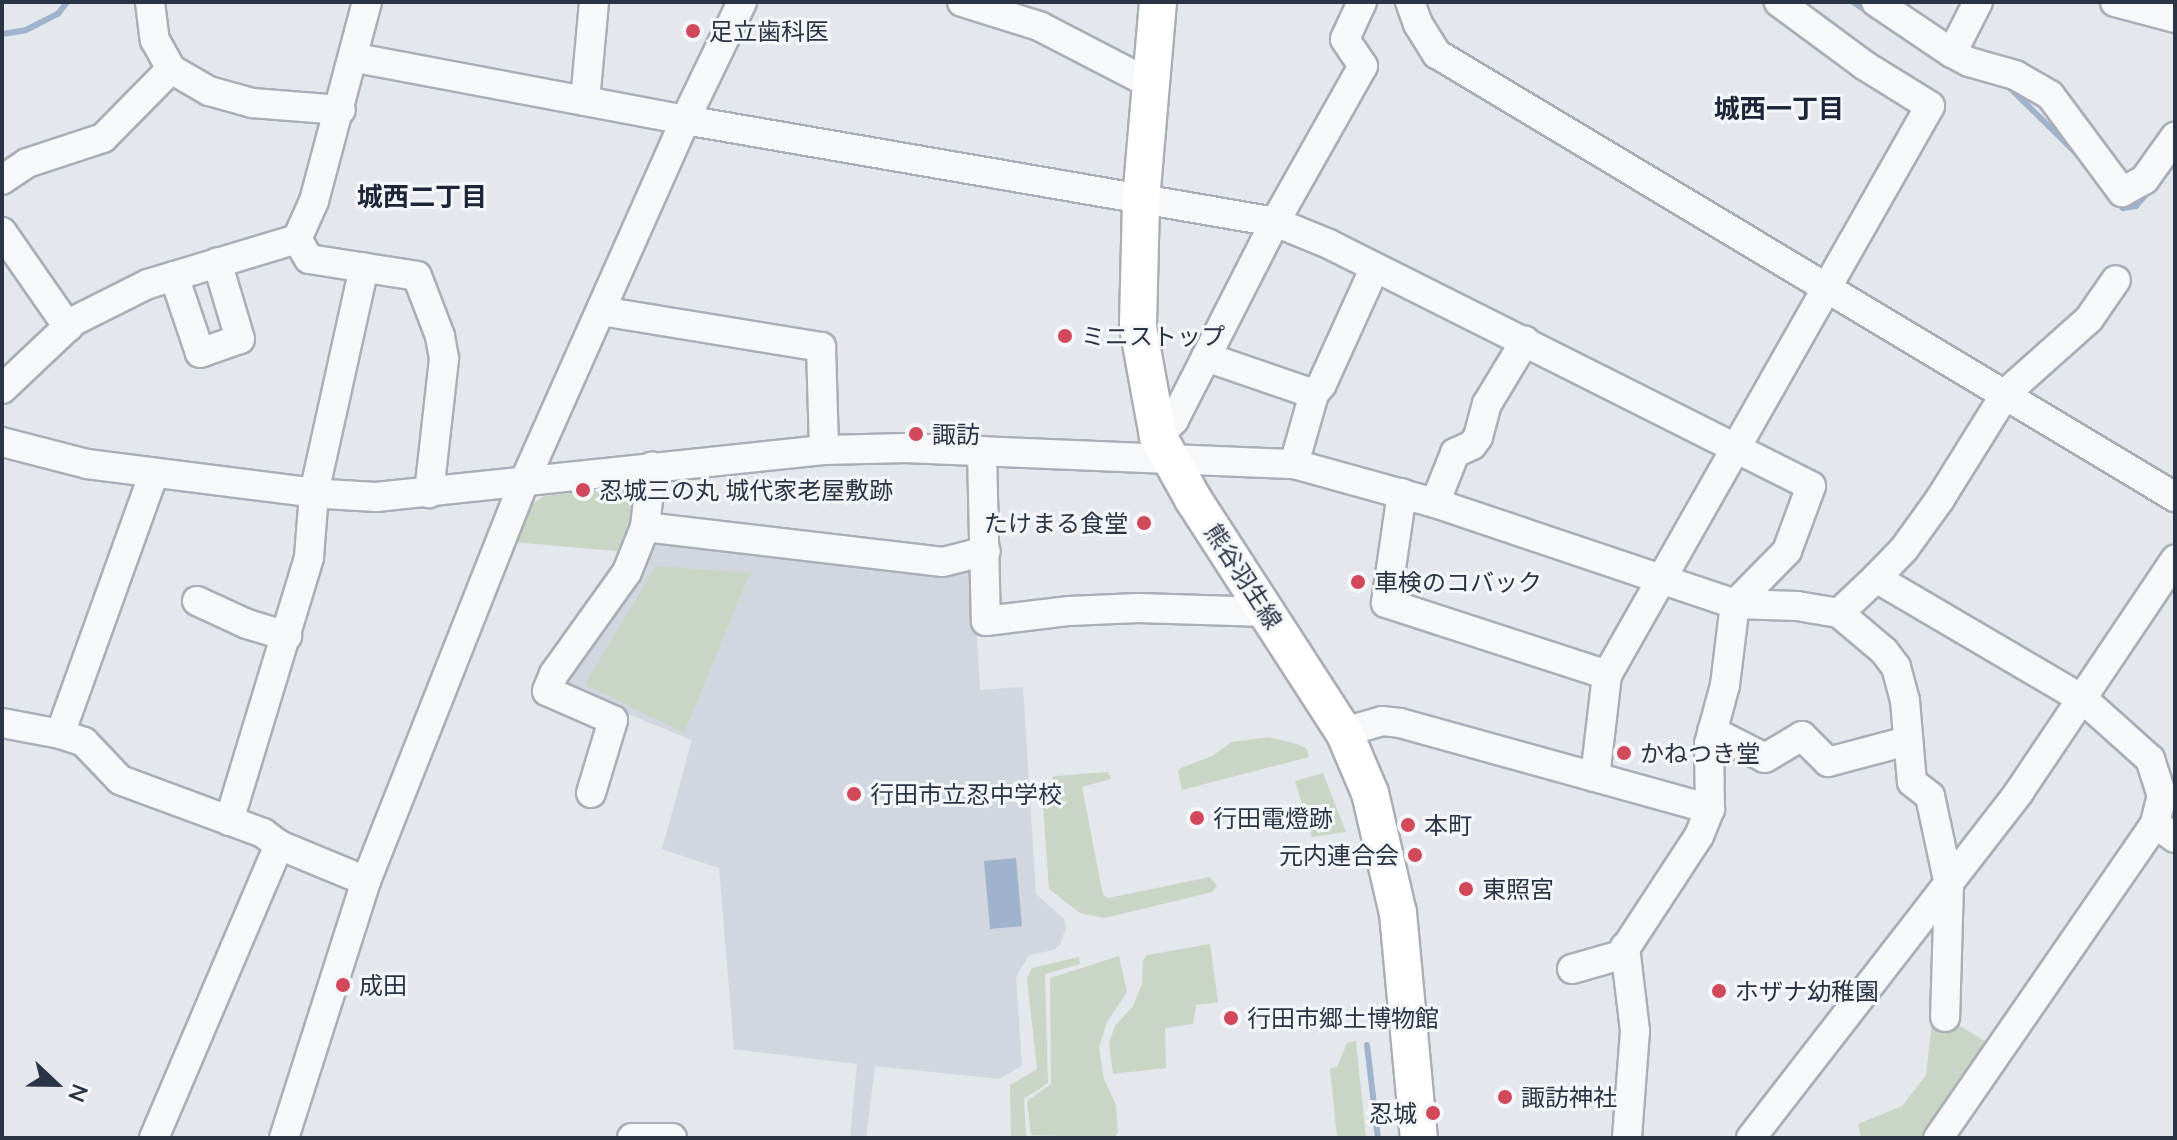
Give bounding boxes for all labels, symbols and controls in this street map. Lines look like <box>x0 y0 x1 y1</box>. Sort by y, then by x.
place label: 足立歯科医 <box>709 17 829 45</box>
marker: 足立歯科医 <box>684 22 702 40</box>
district label: 城西一丁目 <box>1714 93 1844 125</box>
district label: 城西二丁目 <box>357 181 487 213</box>
place label: ミニストップ <box>1081 322 1225 350</box>
marker: ミニストップ <box>1056 327 1074 345</box>
place label: 諏訪 <box>932 420 980 448</box>
marker: 諏訪 <box>907 425 925 443</box>
place label: 忍城三の丸 城代家老屋敷跡 <box>599 476 893 504</box>
marker: 忍城三の丸 城代家老屋敷跡 <box>574 481 592 499</box>
place label: たけまる食堂 <box>984 509 1128 537</box>
marker: たけまる食堂 <box>1135 514 1153 532</box>
street label: 熊谷羽生線 <box>1199 518 1289 634</box>
place label: 車検のコバック <box>1374 568 1542 596</box>
marker: 車検のコバック <box>1349 573 1367 591</box>
place label: かねつき堂 <box>1640 739 1760 767</box>
marker: かねつき堂 <box>1615 744 1633 762</box>
place label: 行田市立忍中学校 <box>870 780 1062 808</box>
marker: 行田市立忍中学校 <box>845 785 863 803</box>
place label: 行田電燈跡 <box>1213 804 1333 832</box>
marker: 行田電燈跡 <box>1188 809 1206 827</box>
place label: 本町 <box>1424 811 1472 839</box>
marker: 本町 <box>1399 816 1417 834</box>
place label: 元内連合会 <box>1279 841 1399 869</box>
marker: 元内連合会 <box>1406 846 1424 864</box>
place label: 東照宮 <box>1482 875 1554 903</box>
marker: 東照宮 <box>1457 880 1475 898</box>
place label: 成田 <box>359 971 407 999</box>
marker: 成田 <box>334 976 352 994</box>
place label: ホザナ幼稚園 <box>1735 977 1879 1005</box>
marker: ホザナ幼稚園 <box>1710 982 1728 1000</box>
place label: 行田市郷土博物館 <box>1247 1004 1439 1032</box>
marker: 行田市郷土博物館 <box>1222 1009 1240 1027</box>
north arrow <box>16 1044 96 1124</box>
text: N <box>63 1080 94 1106</box>
place label: 諏訪神社 <box>1521 1083 1617 1111</box>
marker: 諏訪神社 <box>1496 1088 1514 1106</box>
place label: 忍城 <box>1369 1099 1417 1127</box>
marker: 忍城 <box>1424 1104 1442 1122</box>

